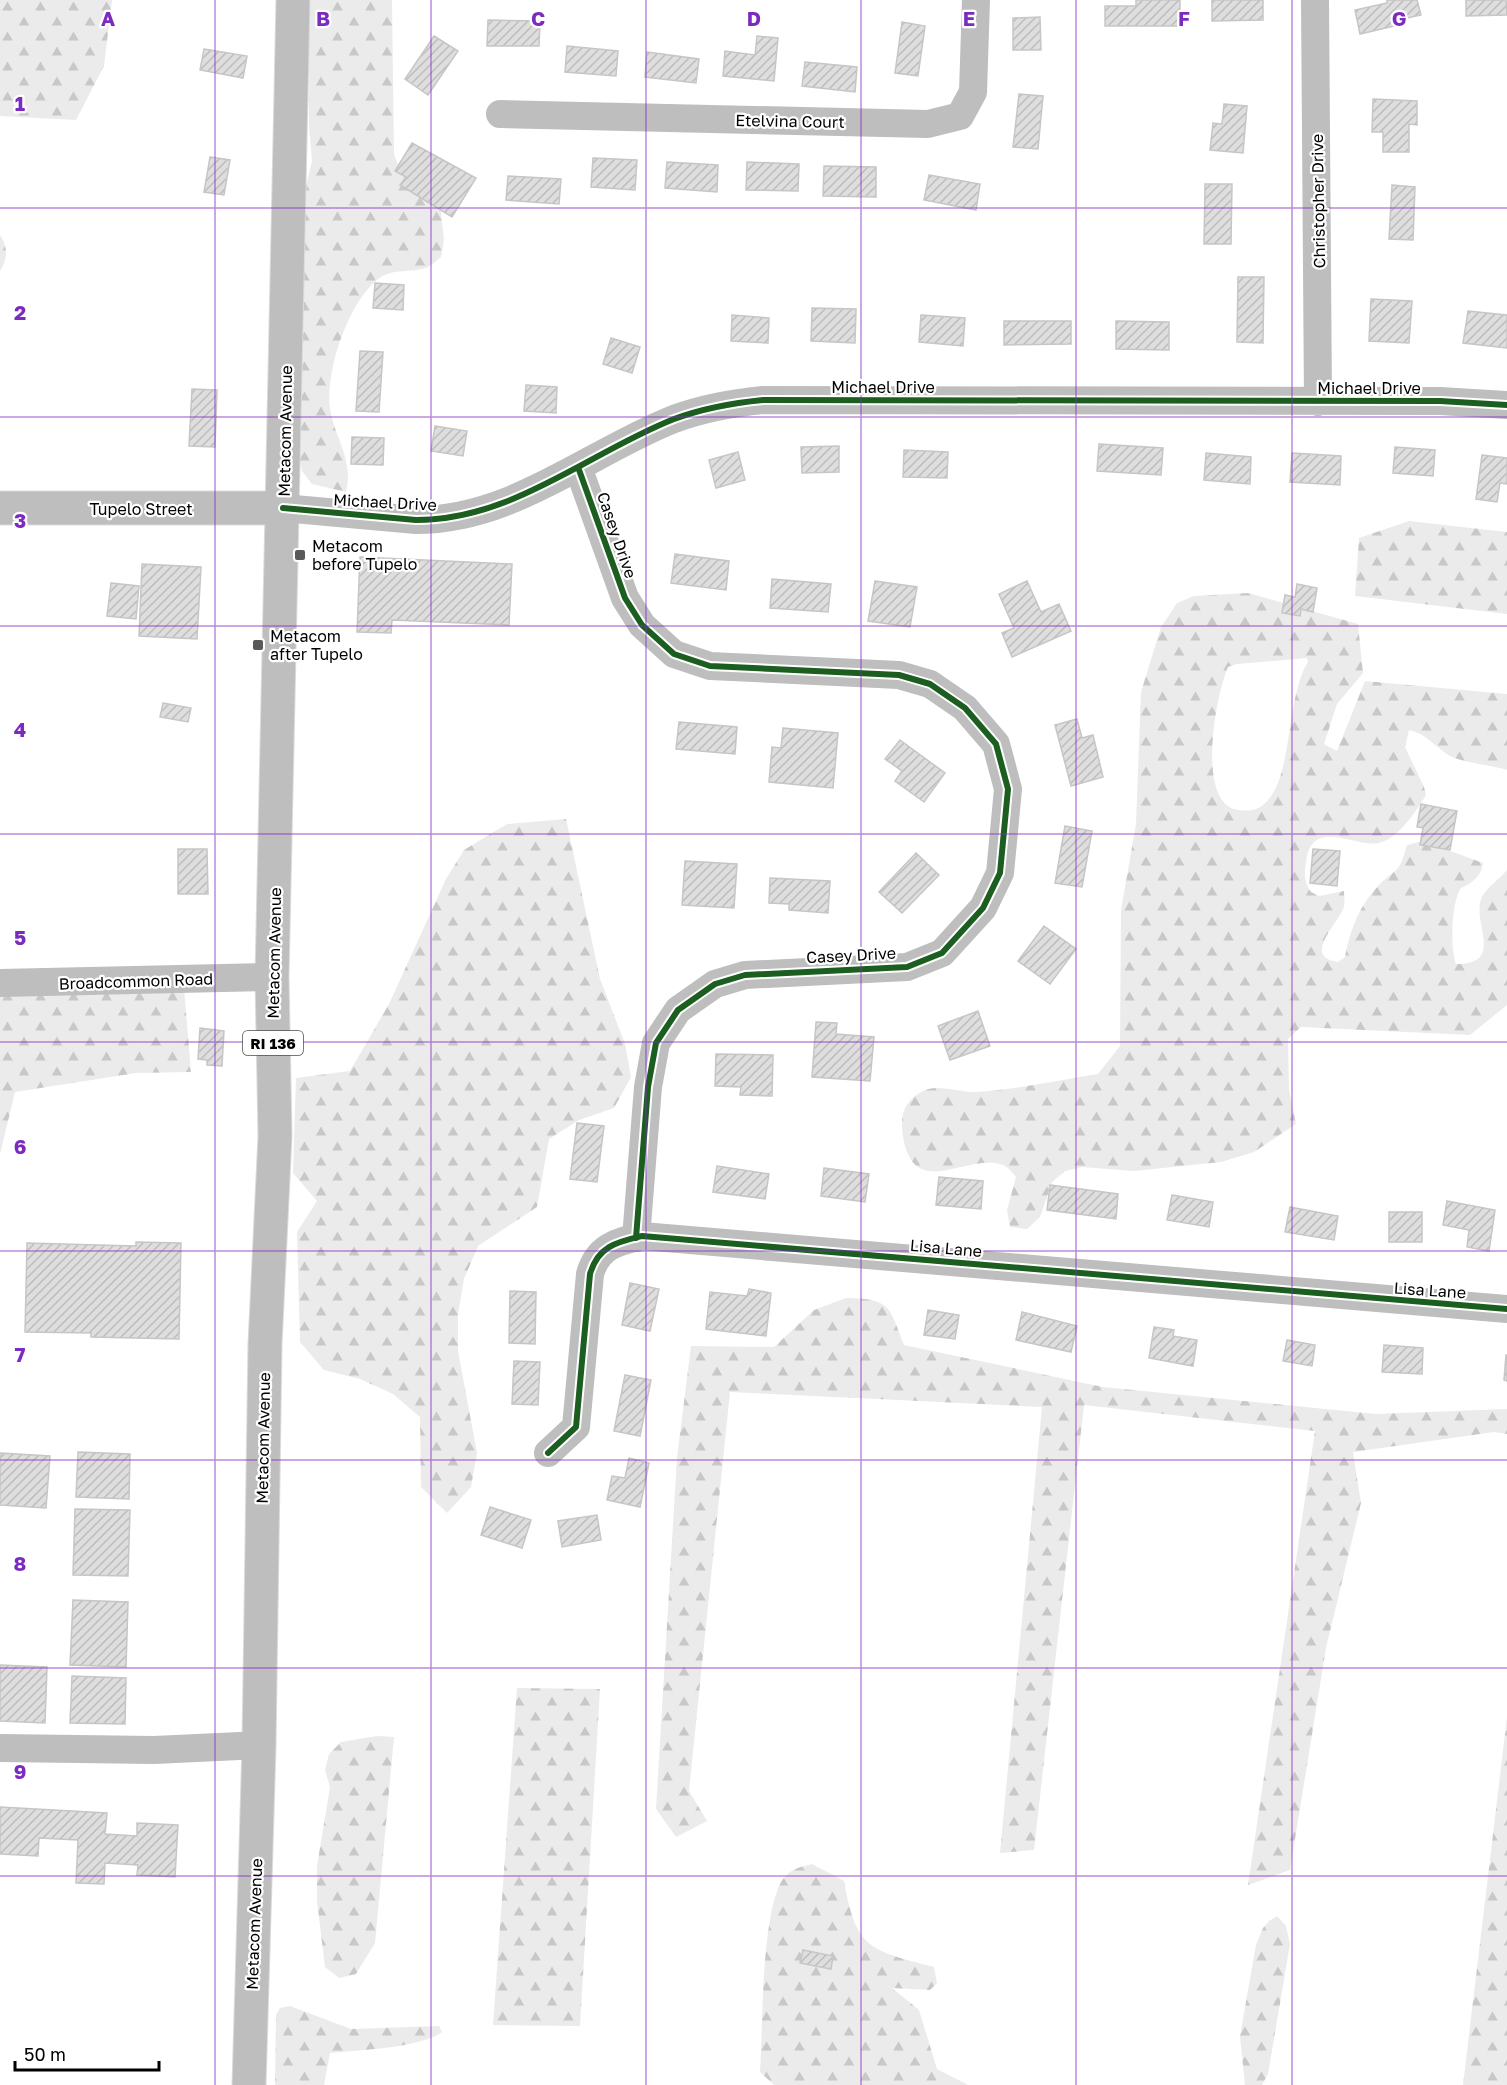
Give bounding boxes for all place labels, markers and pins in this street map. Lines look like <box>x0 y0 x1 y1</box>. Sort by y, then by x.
place label: Metacom before Tupelo <box>312 536 417 574</box>
marker: Metacom before Tupelo <box>293 548 307 562</box>
place label: Metacom after Tupelo <box>270 626 363 664</box>
marker: Metacom after Tupelo <box>251 638 265 652</box>

